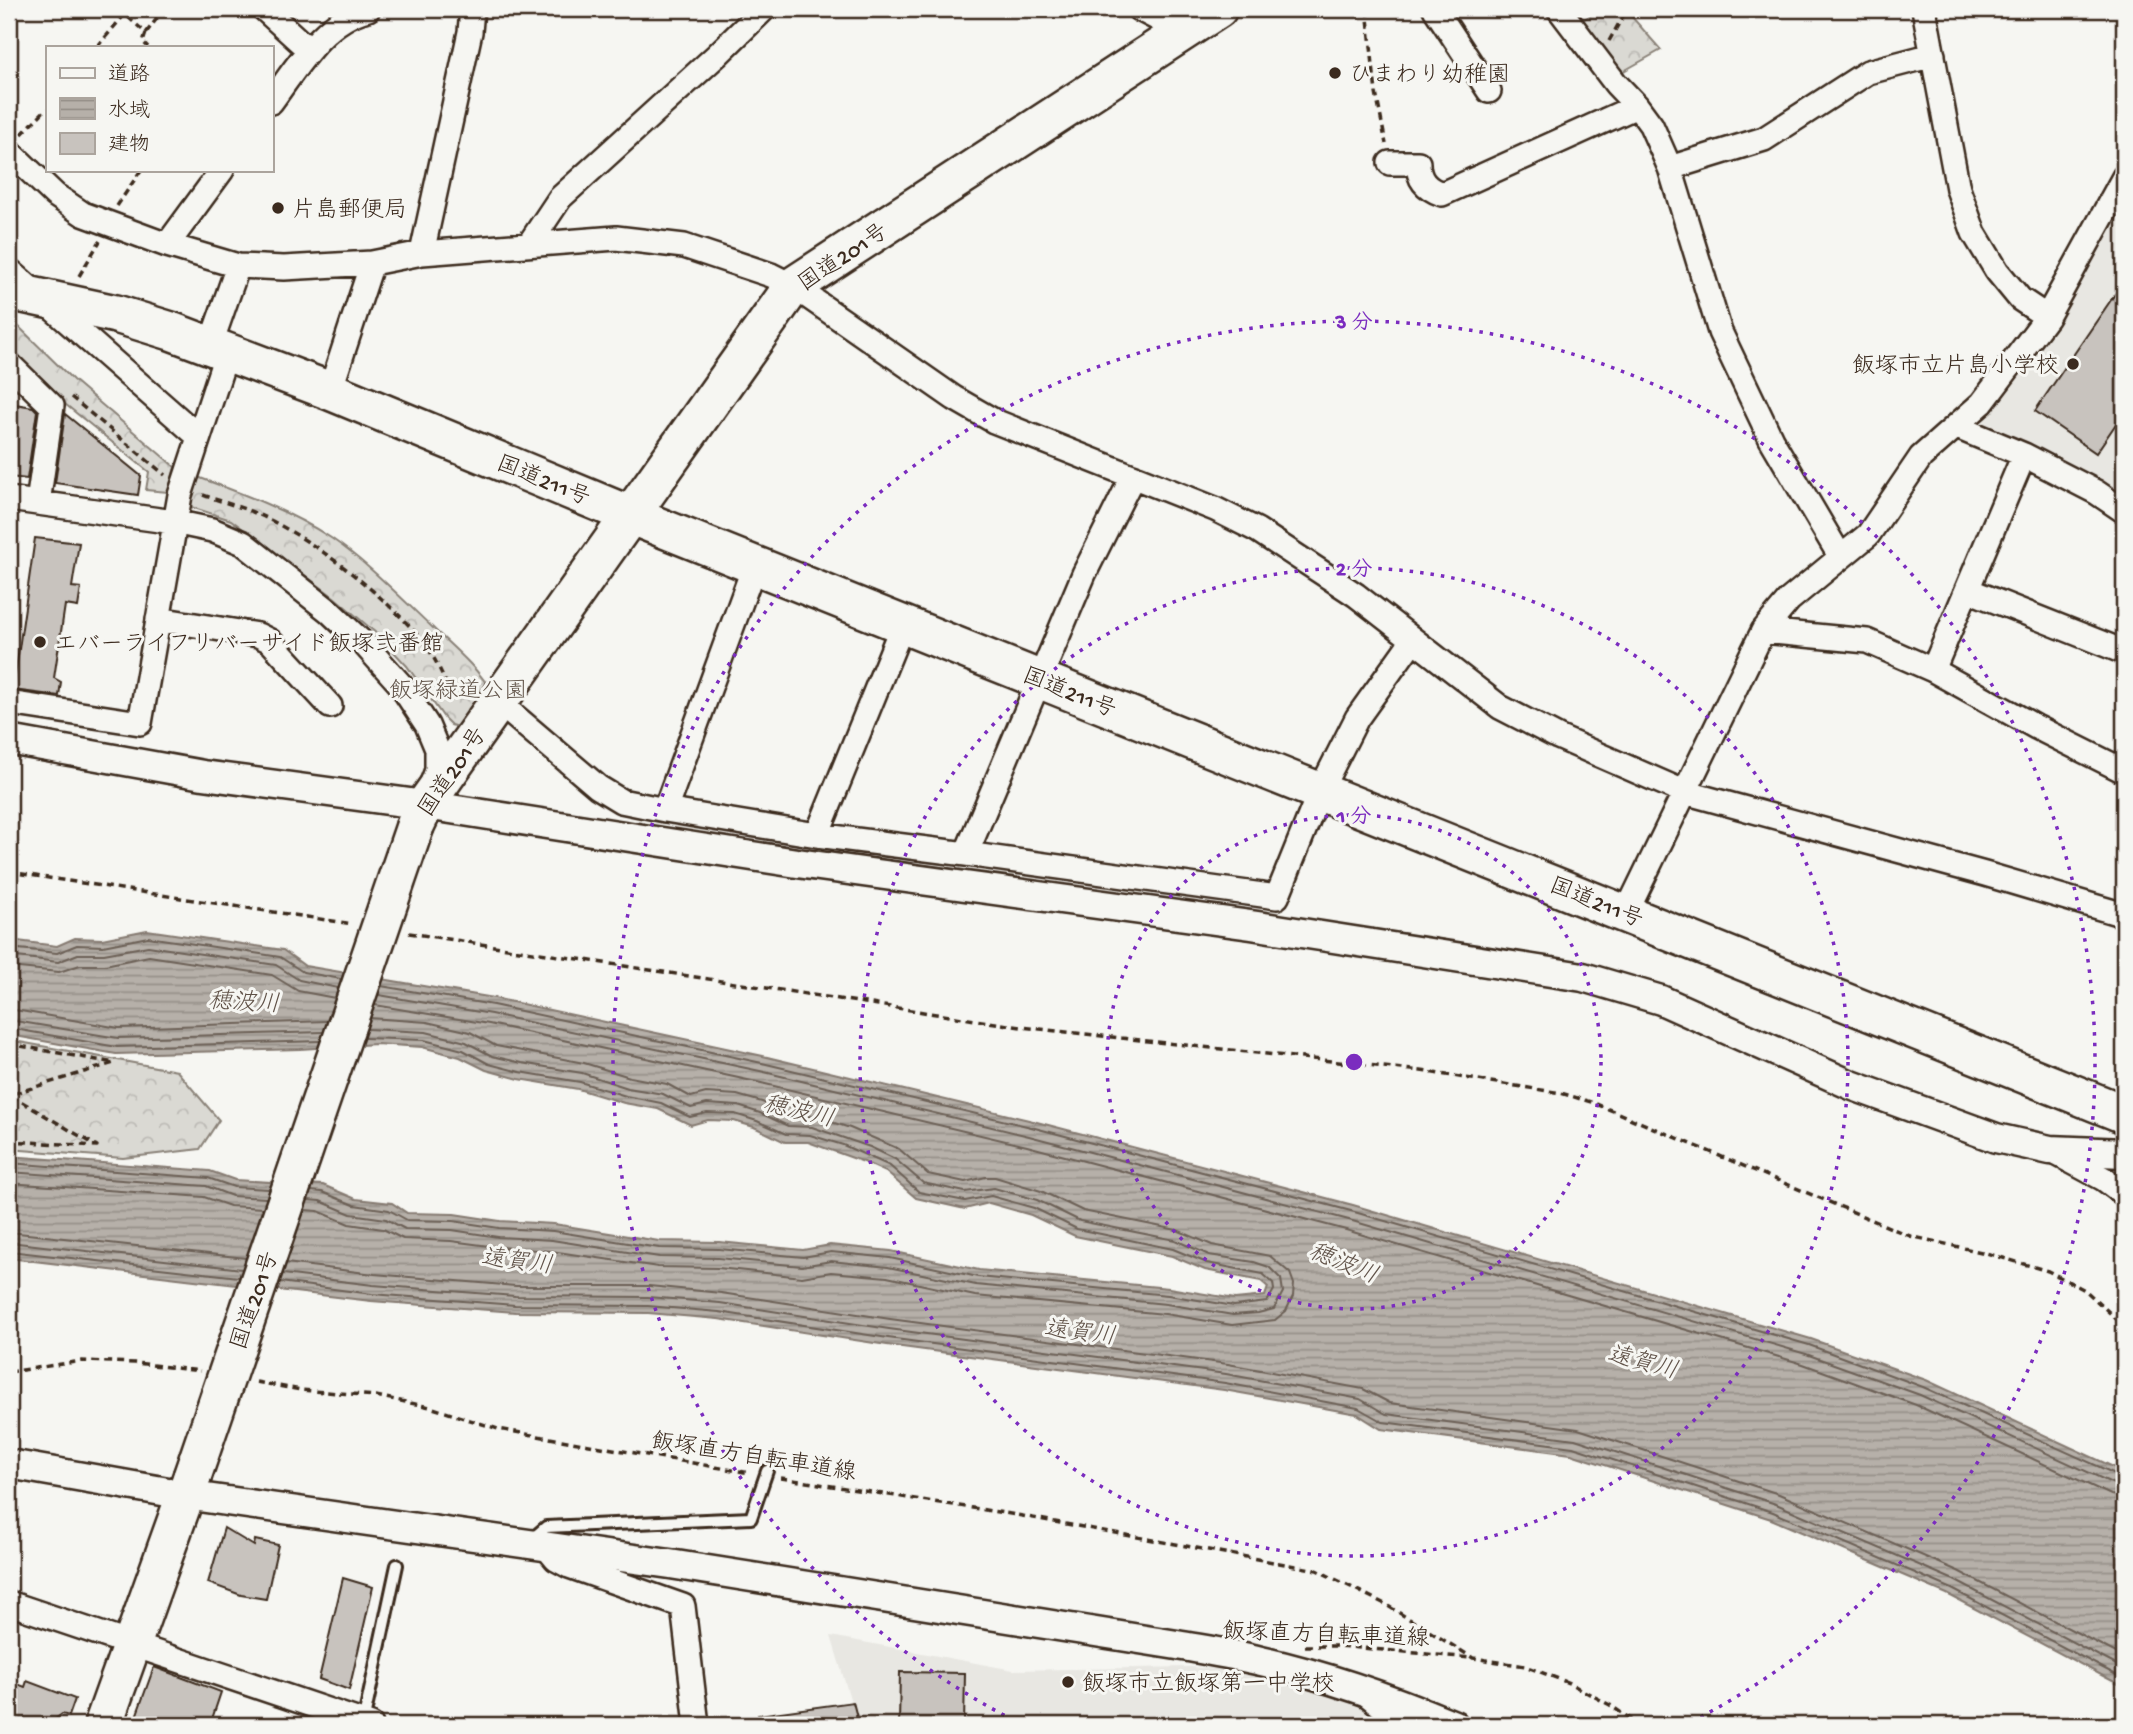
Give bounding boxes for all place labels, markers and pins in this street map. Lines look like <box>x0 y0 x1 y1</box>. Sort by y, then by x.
place label: ひまわり幼稚園 <box>1349 62 1510 90</box>
marker: ひまわり幼稚園 <box>1327 65 1343 81</box>
place label: 片島郵便局 <box>292 197 407 225</box>
marker: 片島郵便局 <box>270 200 286 216</box>
place label: 飯塚市立片島小学校 <box>1852 353 2059 381</box>
marker: 飯塚市立片島小学校 <box>2065 356 2081 372</box>
place label: エバーライフリバーサイド飯塚弐番館 <box>54 631 444 659</box>
marker: エバーライフリバーサイド飯塚弐番館 <box>32 634 48 650</box>
centre of rings <box>1342 1050 1366 1074</box>
place label: 飯塚市立飯塚第一中学校 <box>1082 1671 1335 1699</box>
marker: 飯塚市立飯塚第一中学校 <box>1060 1674 1076 1690</box>

